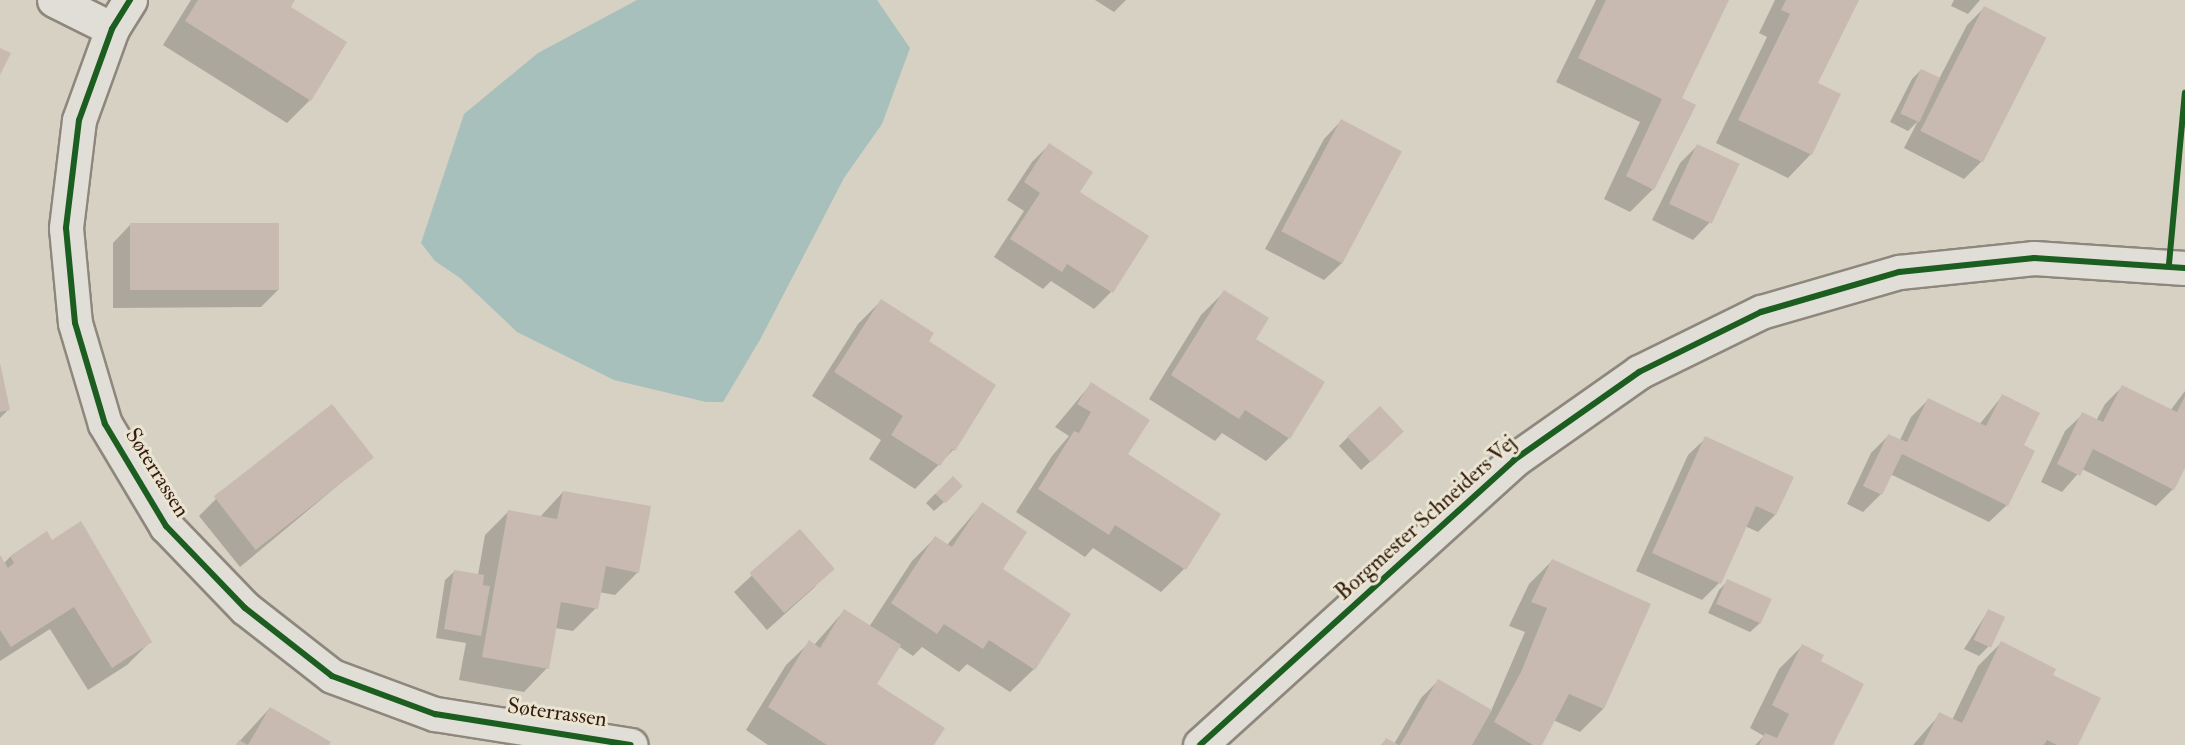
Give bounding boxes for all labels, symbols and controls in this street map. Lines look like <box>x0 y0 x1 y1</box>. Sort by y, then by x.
street label: Søterrassen <box>119 424 195 522</box>
street label: Borgmester Schneiders Vej <box>1330 430 1522 606</box>
street label: Søterrassen <box>506 693 608 733</box>

